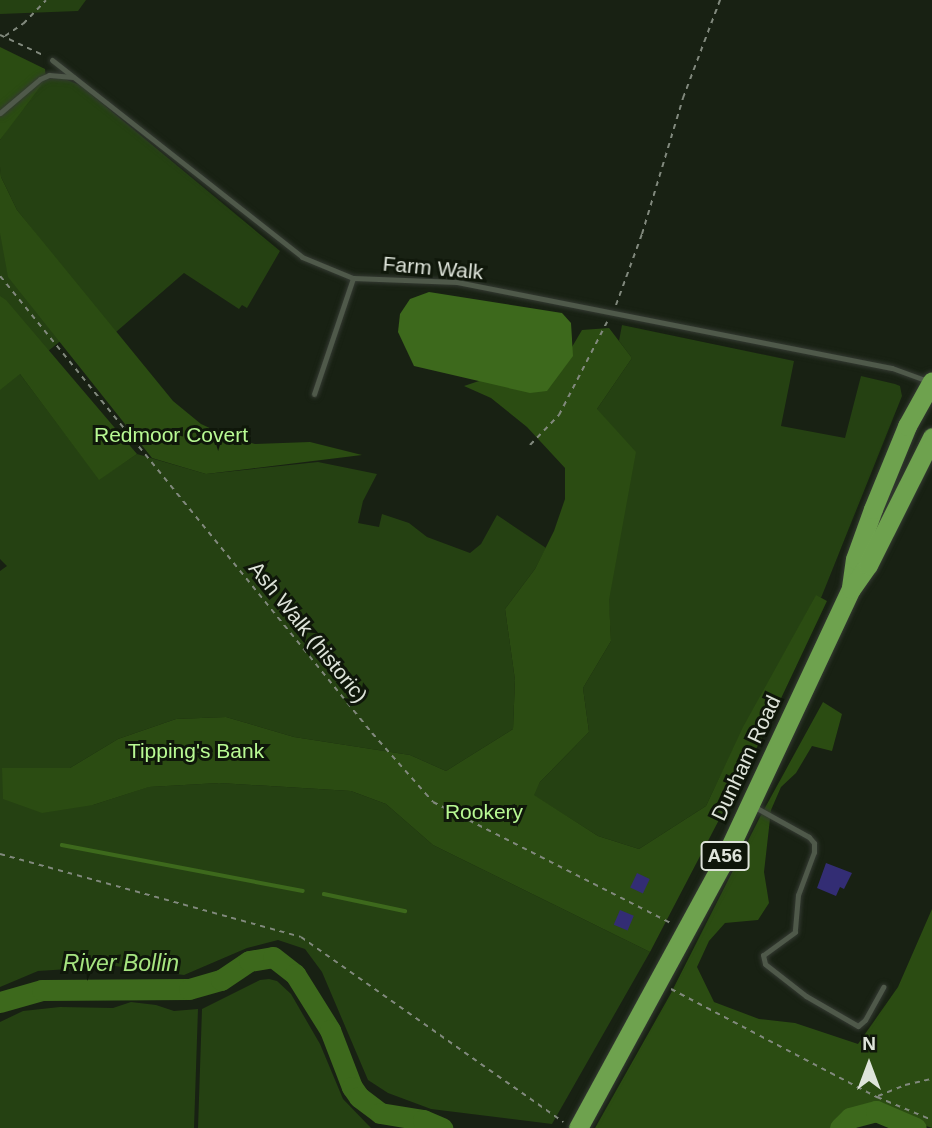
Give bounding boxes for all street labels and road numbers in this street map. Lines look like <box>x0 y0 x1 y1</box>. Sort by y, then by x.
street label: Farm Walk <box>382 251 484 285</box>
street label: Ash Walk (historic) <box>243 556 373 708</box>
street label: Dunham Road <box>706 691 786 825</box>
road number: A56 <box>700 841 750 872</box>

